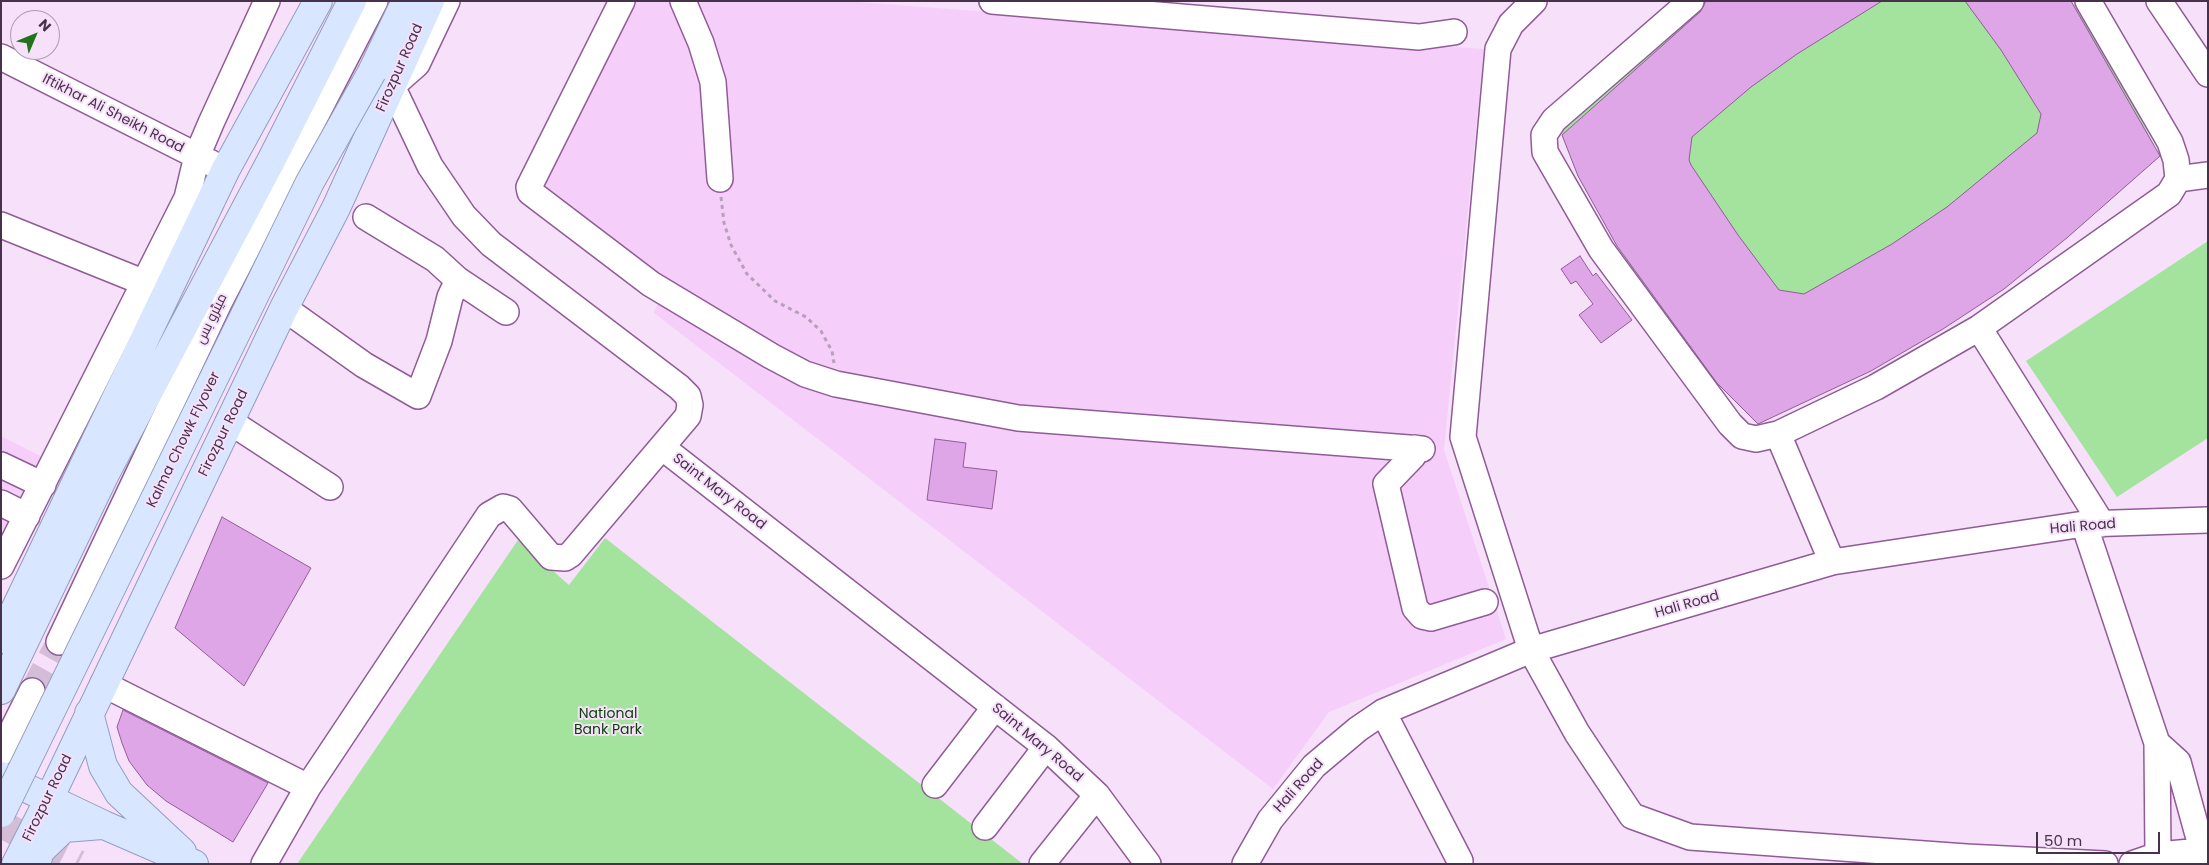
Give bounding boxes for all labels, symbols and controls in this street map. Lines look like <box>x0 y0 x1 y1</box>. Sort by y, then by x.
north arrow <box>10 10 60 60</box>
text: N <box>34 14 56 36</box>
street label: Firozpur Road <box>373 21 427 115</box>
street label: Iftikhar Ali Sheikh Road <box>39 71 187 157</box>
street label: میٹرو بس <box>193 291 231 347</box>
street label: Kalma Chowk Flyover <box>144 369 224 511</box>
street label: Firozpur Road <box>196 387 252 479</box>
street label: Saint Mary Road <box>669 450 769 534</box>
street label: Hali Road <box>2049 516 2117 538</box>
street label: Hali Road <box>1653 588 1721 622</box>
street label: Saint Mary Road <box>988 700 1086 786</box>
park label: National Bank Park <box>574 706 642 739</box>
street label: Firozpur Road <box>20 752 76 844</box>
street label: Hali Road <box>1271 756 1327 816</box>
scale bar <box>2039 822 2163 854</box>
text: 50 m <box>2044 830 2082 851</box>

